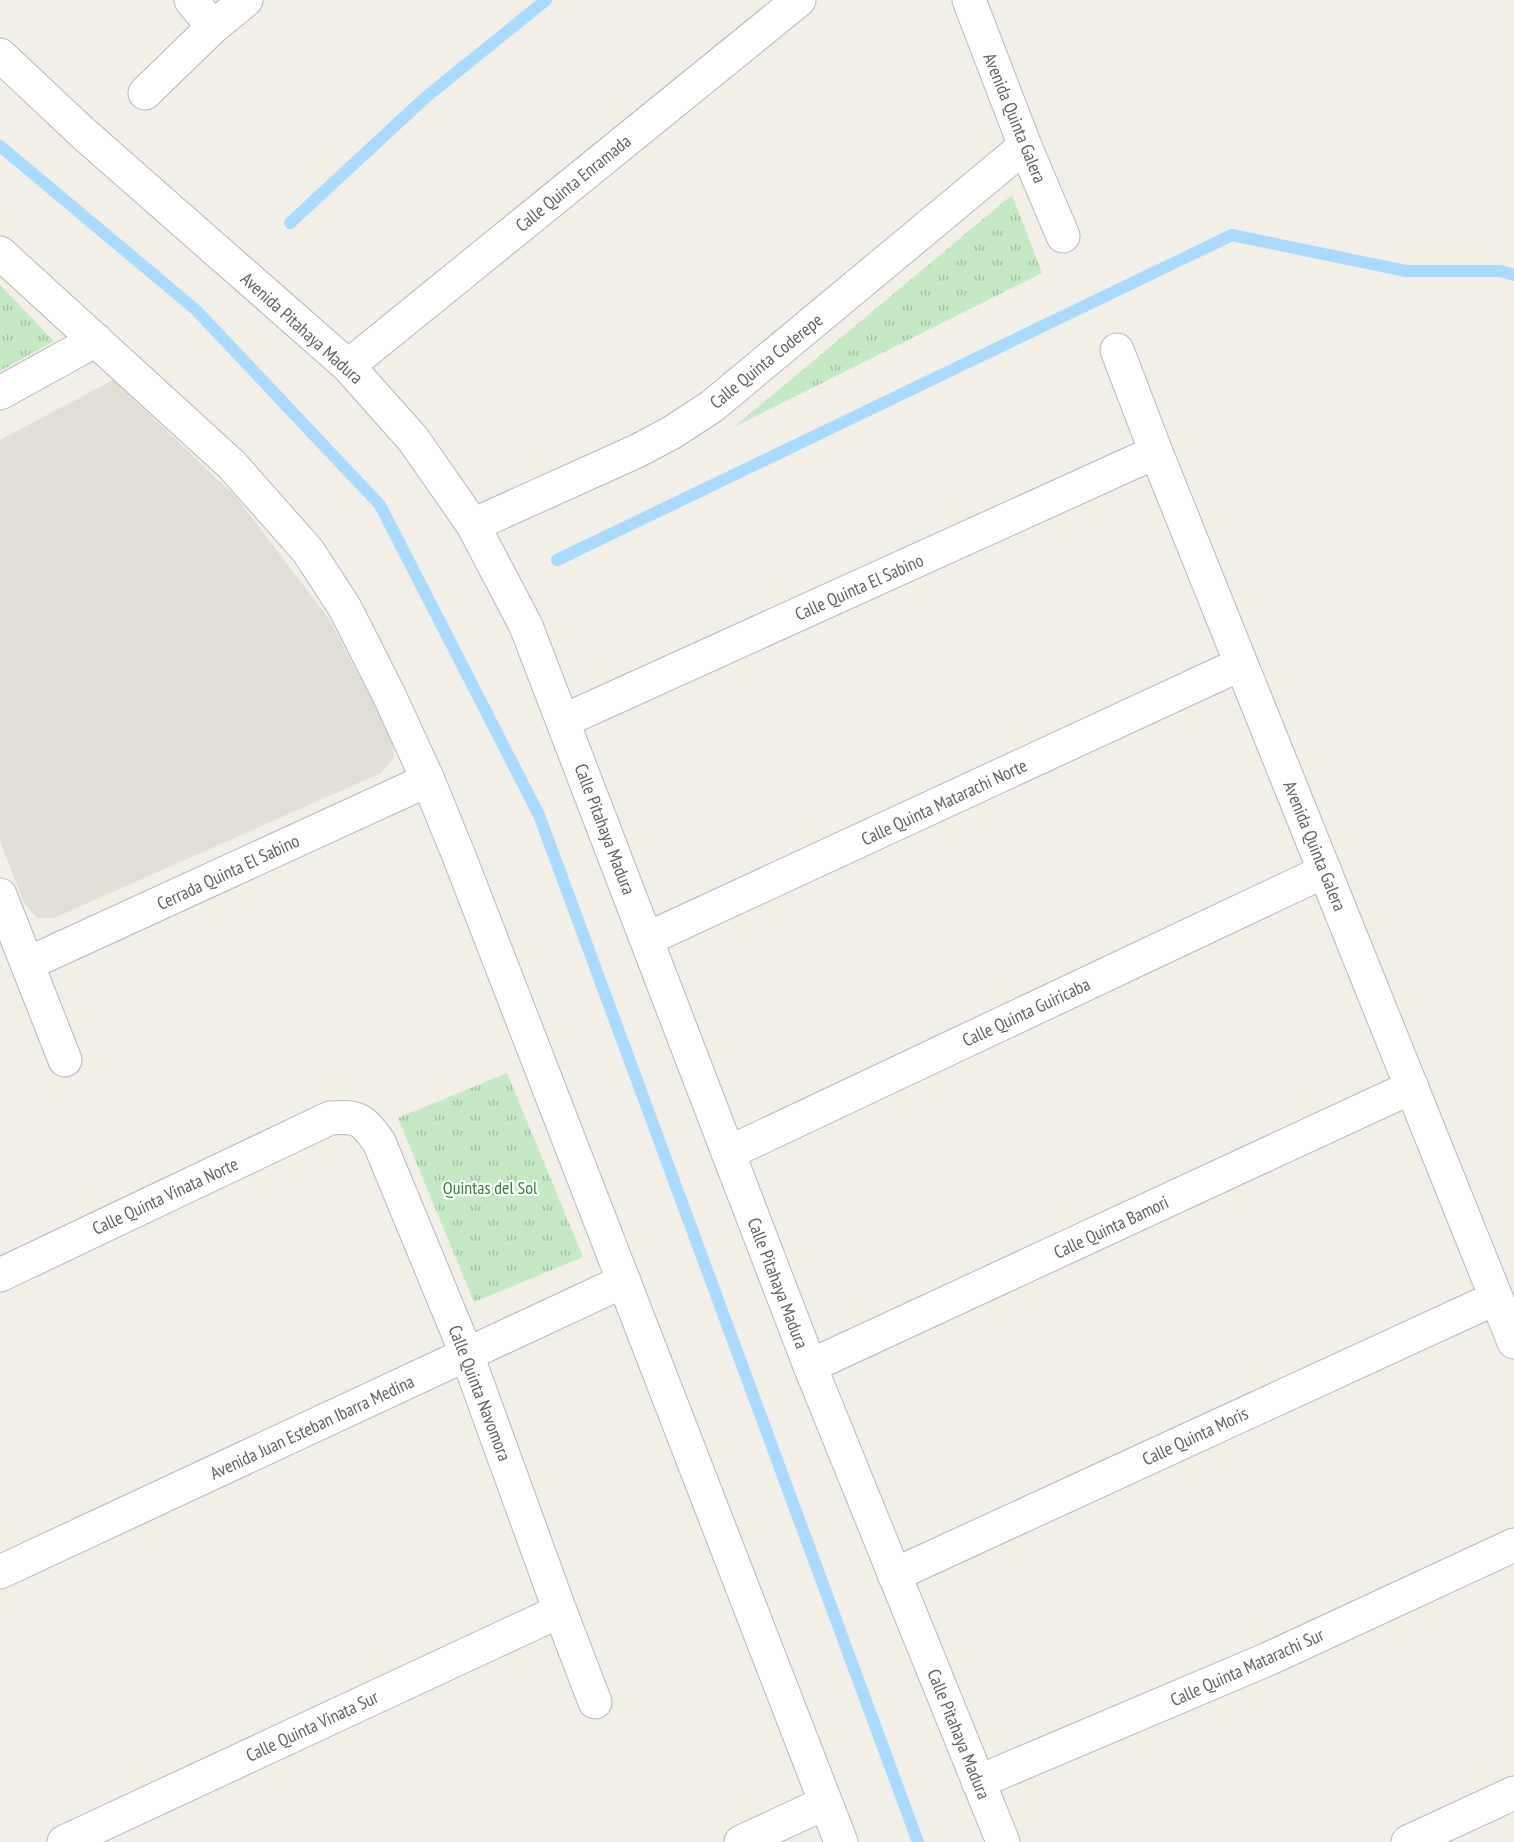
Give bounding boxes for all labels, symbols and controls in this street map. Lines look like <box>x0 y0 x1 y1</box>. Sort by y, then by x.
street label: Avenida Quinta Galera <box>978 50 1052 186</box>
street label: Calle Quinta Enramada <box>511 129 635 237</box>
street label: Avenida Pitahaya Madura <box>236 267 368 389</box>
street label: Calle Quinta Coderepe <box>705 308 827 414</box>
street label: Calle Quinta El Sabino <box>791 548 927 626</box>
street label: Calle Quinta Matarachi Norte <box>857 753 1031 851</box>
street label: Calle Pitahaya Madura <box>569 760 641 898</box>
street label: Avenida Quinta Galera <box>1278 778 1352 914</box>
street label: Cerrada Quinta El Sabino <box>153 829 303 915</box>
street label: Calle Quinta Guiricaba <box>958 972 1094 1052</box>
street label: Calle Quinta Vinata Norte <box>88 1152 242 1240</box>
park label: Quintas del Sol <box>443 1176 538 1199</box>
street label: Calle Quinta Bamori <box>1050 1190 1172 1264</box>
street label: Calle Pitahaya Madura <box>742 1214 814 1352</box>
street label: Calle Quinta Navomora <box>444 1322 516 1464</box>
street label: Avenida Juan Esteban Ibarra Medina <box>206 1370 418 1484</box>
street label: Calle Quinta Moris <box>1138 1401 1252 1471</box>
street label: Calle Quinta Matarachi Sur <box>1167 1623 1327 1711</box>
street label: Calle Pitahaya Madura <box>922 1666 996 1802</box>
street label: Calle Quinta Vinata Sur <box>242 1685 382 1767</box>

